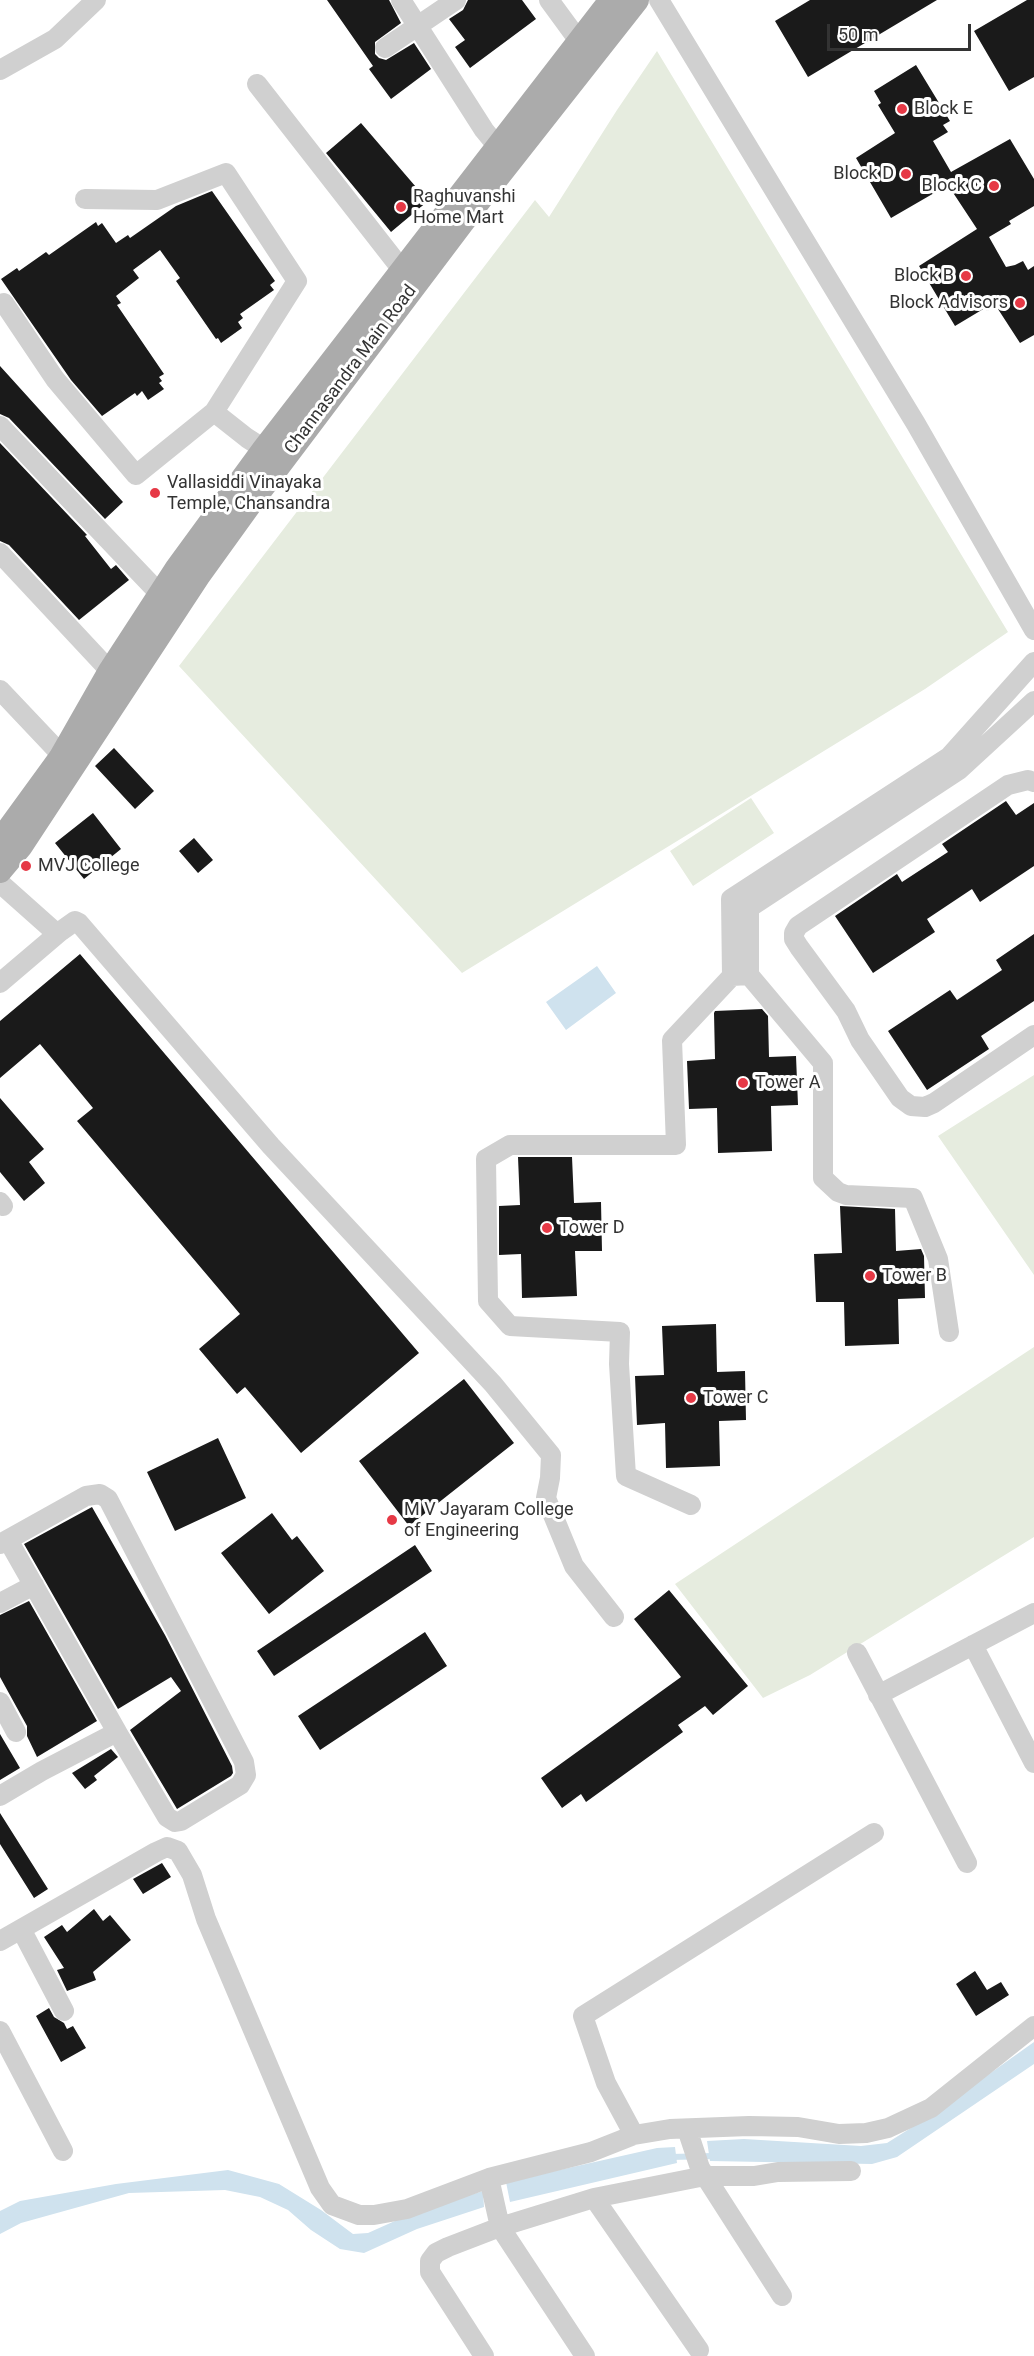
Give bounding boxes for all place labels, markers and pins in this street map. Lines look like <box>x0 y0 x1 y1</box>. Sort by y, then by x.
place label: Block E <box>914 98 973 120</box>
marker: Block E <box>895 102 909 116</box>
place label: Block D <box>833 163 894 185</box>
marker: Block D <box>899 167 913 181</box>
place label: Block C <box>921 175 982 197</box>
marker: Block C <box>987 179 1001 193</box>
place label: Raghuvanshi Home Mart <box>413 186 516 228</box>
marker: Raghuvanshi Home Mart <box>394 200 408 214</box>
place label: Block B <box>894 265 954 287</box>
marker: Block B <box>959 269 973 283</box>
place label: Block Advisors <box>889 292 1008 314</box>
marker: Block Advisors <box>1013 296 1027 310</box>
place label: Vallasiddi Vinayaka Temple, Chansandra <box>167 472 330 514</box>
marker: Vallasiddi Vinayaka Temple, Chansandra <box>148 486 162 500</box>
place label: MVJ College <box>38 855 140 877</box>
marker: MVJ College <box>19 859 33 873</box>
place label: Tower A <box>755 1072 821 1094</box>
marker: Tower A <box>736 1076 750 1090</box>
place label: Tower D <box>559 1217 625 1239</box>
marker: Tower D <box>540 1221 554 1235</box>
place label: Tower B <box>882 1265 947 1287</box>
marker: Tower B <box>863 1269 877 1283</box>
place label: Tower C <box>703 1387 768 1409</box>
marker: Tower C <box>684 1391 698 1405</box>
place label: M V Jayaram College of Engineering <box>404 1499 574 1541</box>
marker: M V Jayaram College of Engineering <box>385 1513 399 1527</box>

